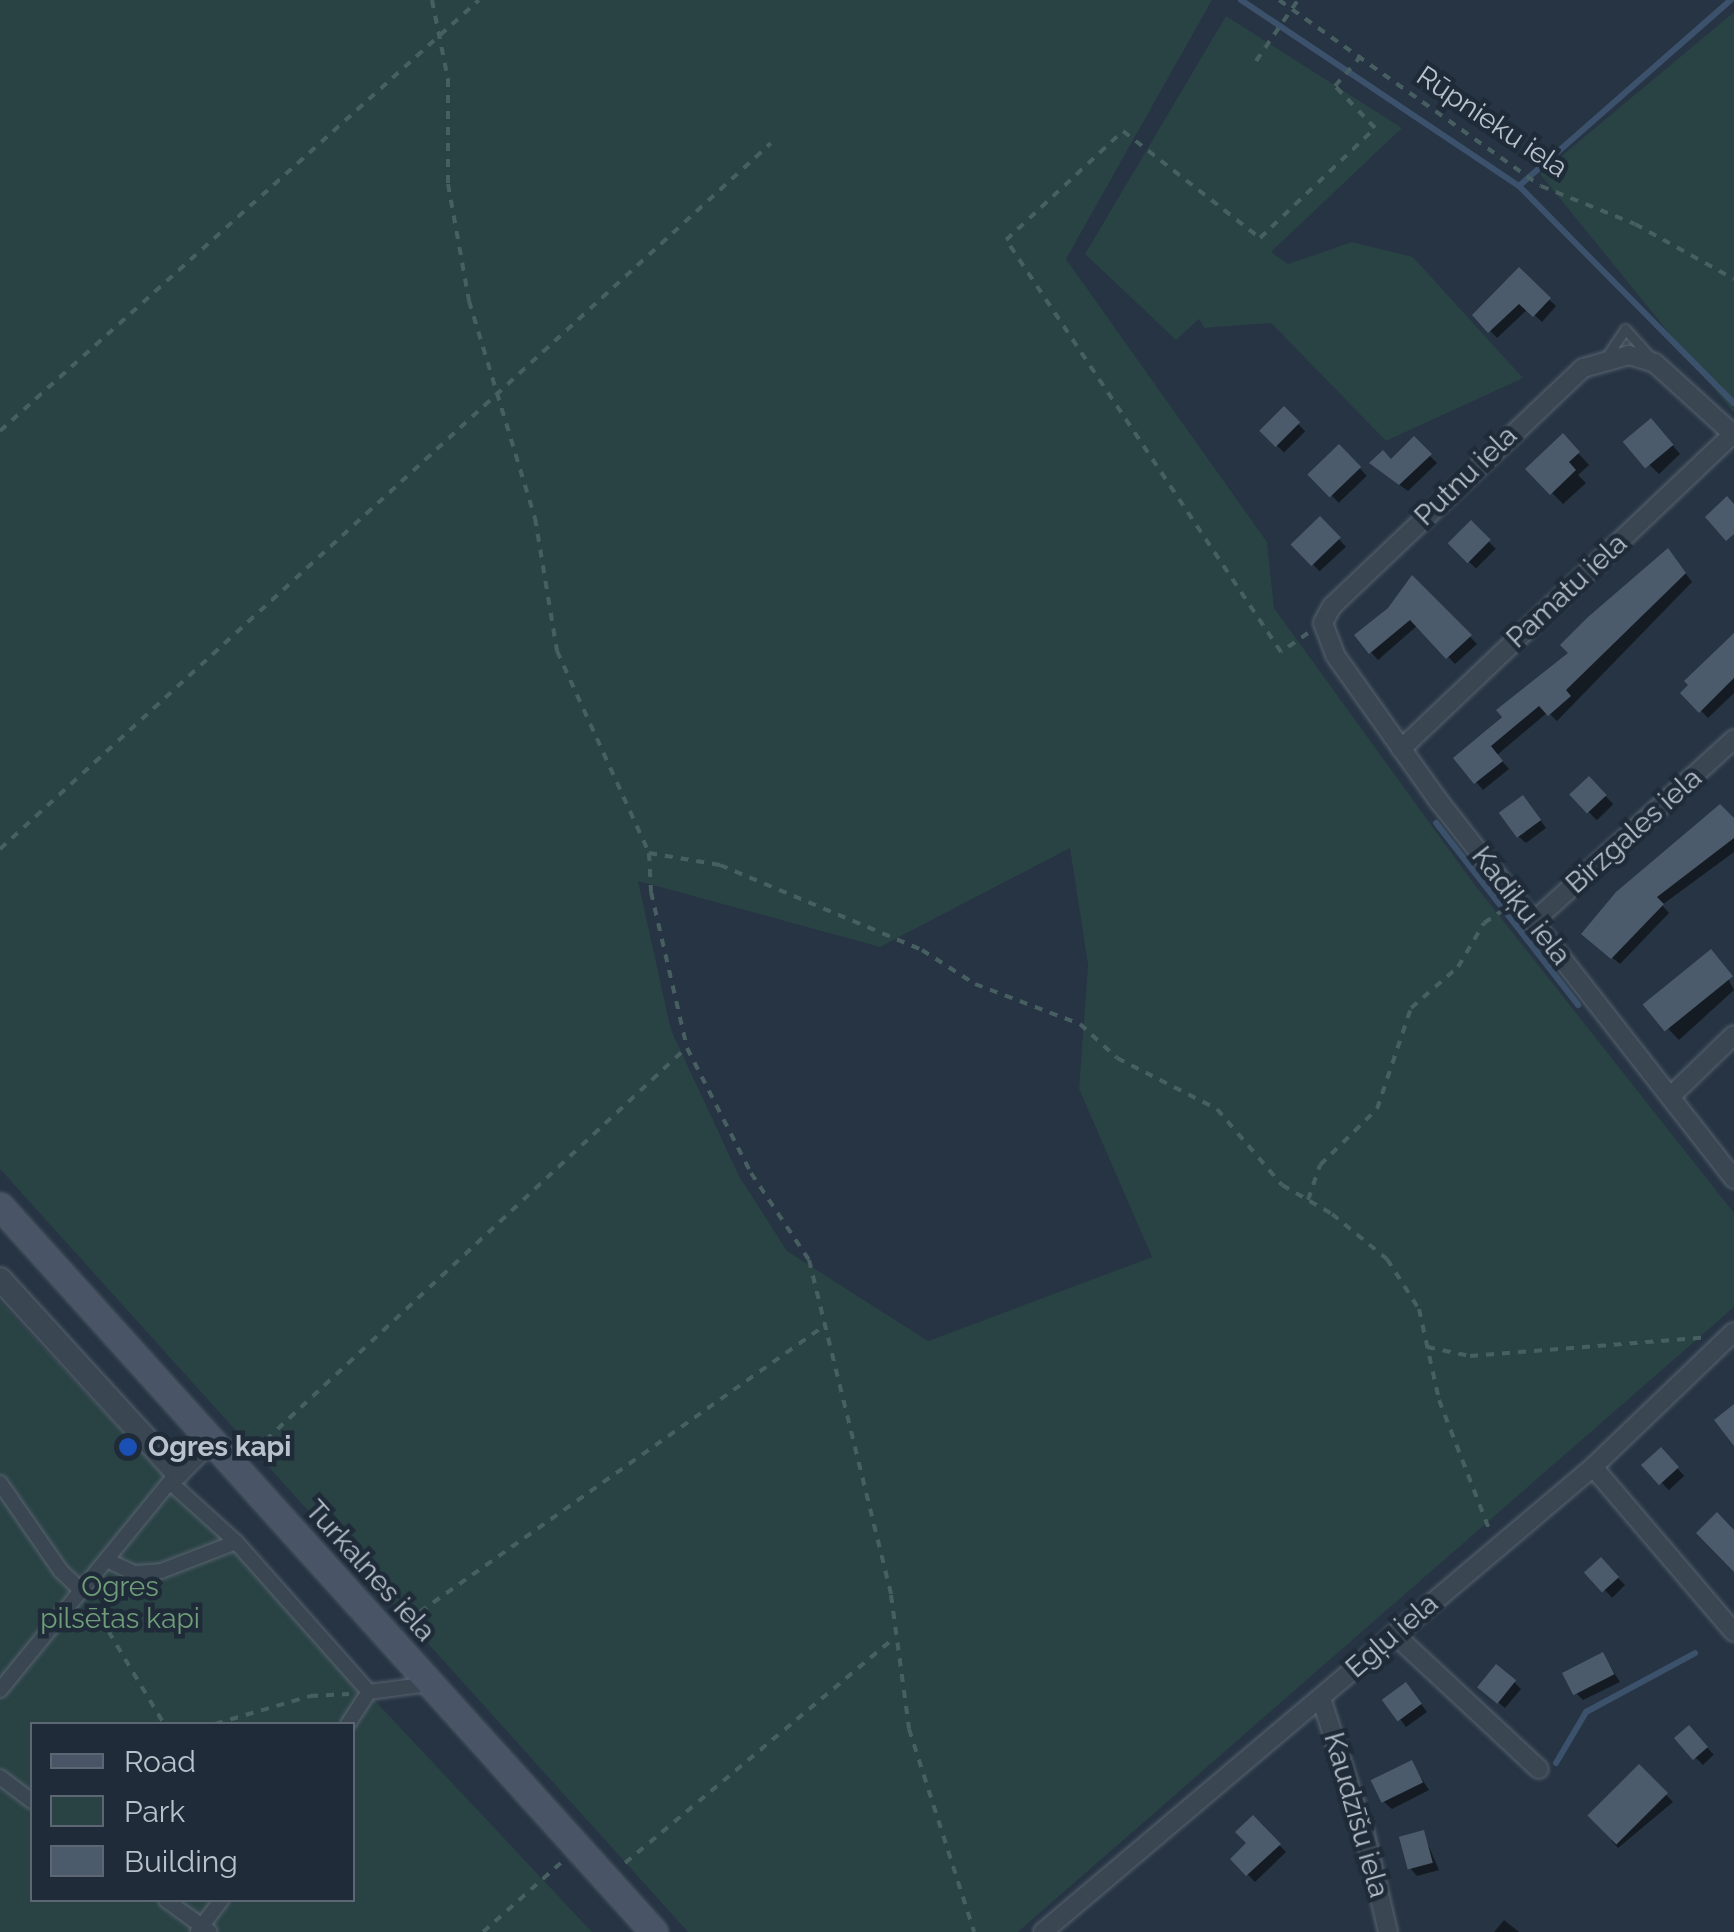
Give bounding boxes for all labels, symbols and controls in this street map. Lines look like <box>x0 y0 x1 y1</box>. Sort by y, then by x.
street label: Rūpnieku iela <box>1410 59 1574 185</box>
street label: Putnu iela <box>1408 419 1524 533</box>
street label: Pamatu iela <box>1500 527 1634 655</box>
street label: Birzgales iela <box>1559 761 1709 901</box>
street label: Kadiķu iela <box>1464 840 1578 972</box>
place label: Ogres kapi <box>148 1430 291 1464</box>
marker: Ogres kapi <box>117 1436 139 1458</box>
street label: Turkalnes iela <box>298 1494 442 1648</box>
park label: Ogres pilsētas kapi <box>40 1570 200 1636</box>
street label: Egļu iela <box>1339 1587 1445 1685</box>
legend <box>30 1722 355 1902</box>
street label: Kaudzīšu iela <box>1316 1729 1396 1901</box>
text: Road <box>124 1744 196 1779</box>
text: Park <box>124 1794 185 1829</box>
text: Building <box>124 1844 238 1879</box>

